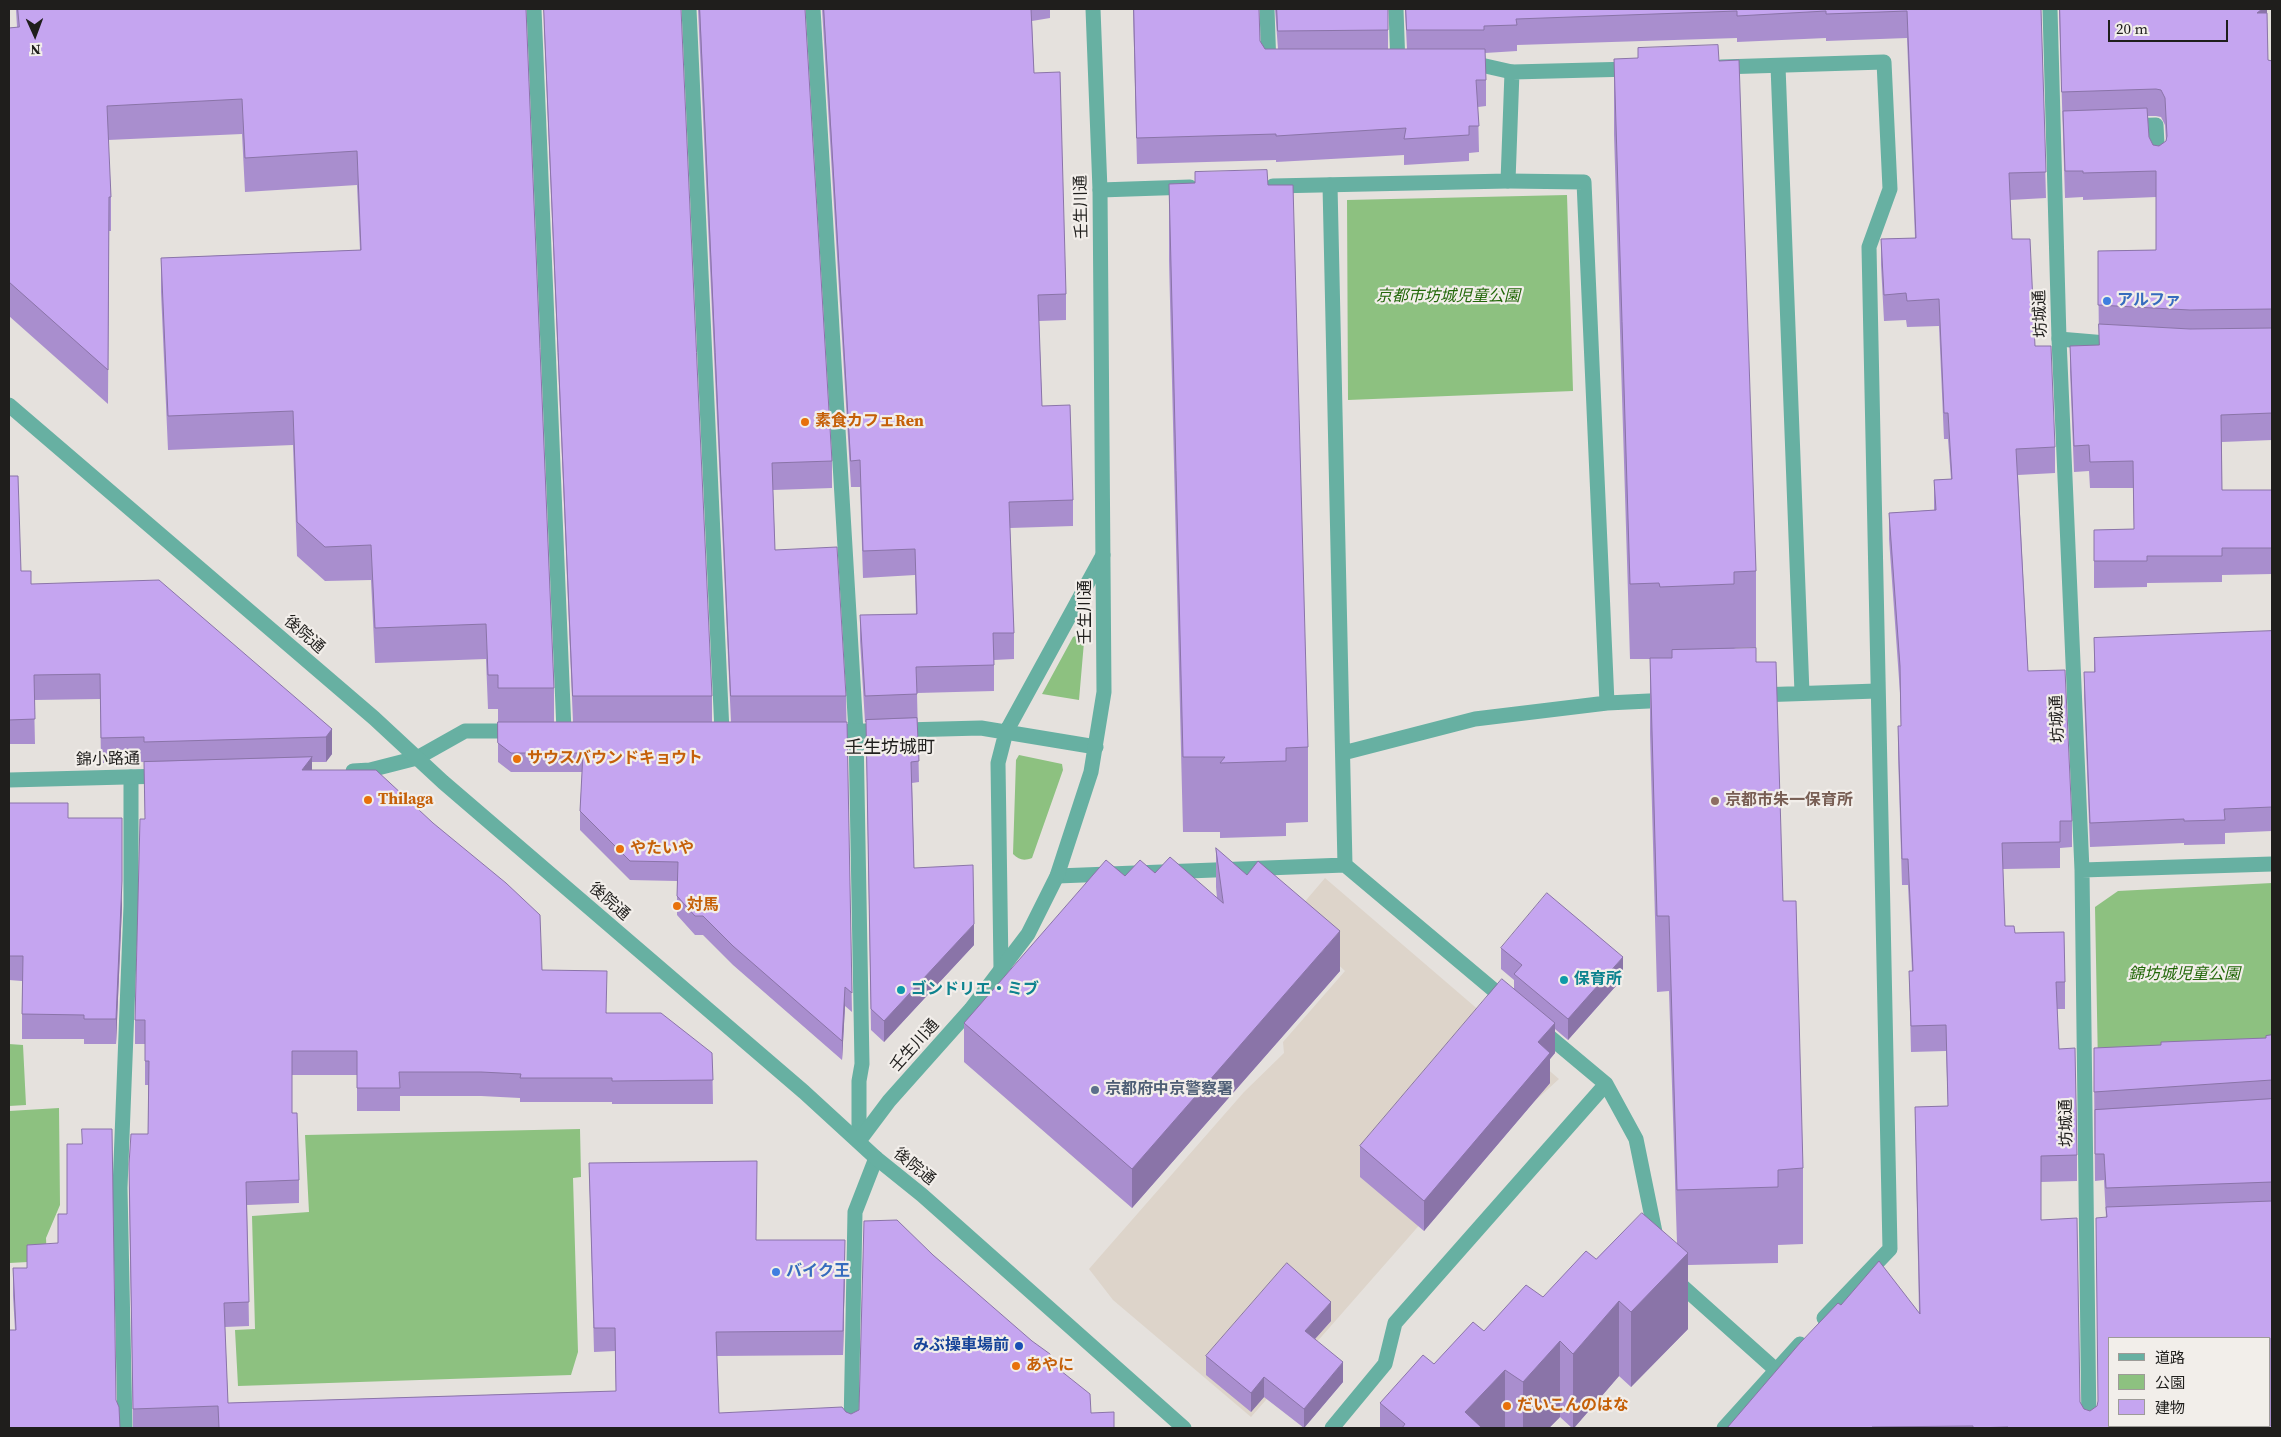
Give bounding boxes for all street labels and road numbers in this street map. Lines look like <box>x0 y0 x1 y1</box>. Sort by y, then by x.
street label: 壬生川通 <box>1072 175 1092 239</box>
street label: 坊城通 <box>2031 290 2051 338</box>
street label: 壬生川通 <box>1076 580 1096 644</box>
street label: 後院通 <box>280 612 328 658</box>
street label: 坊城通 <box>2048 695 2068 743</box>
street label: 錦小路通 <box>76 750 140 770</box>
street label: 後院通 <box>585 879 633 925</box>
street label: 壬生川通 <box>886 1016 944 1076</box>
street label: 坊城通 <box>2057 1099 2077 1147</box>
street label: 後院通 <box>889 1144 939 1190</box>

